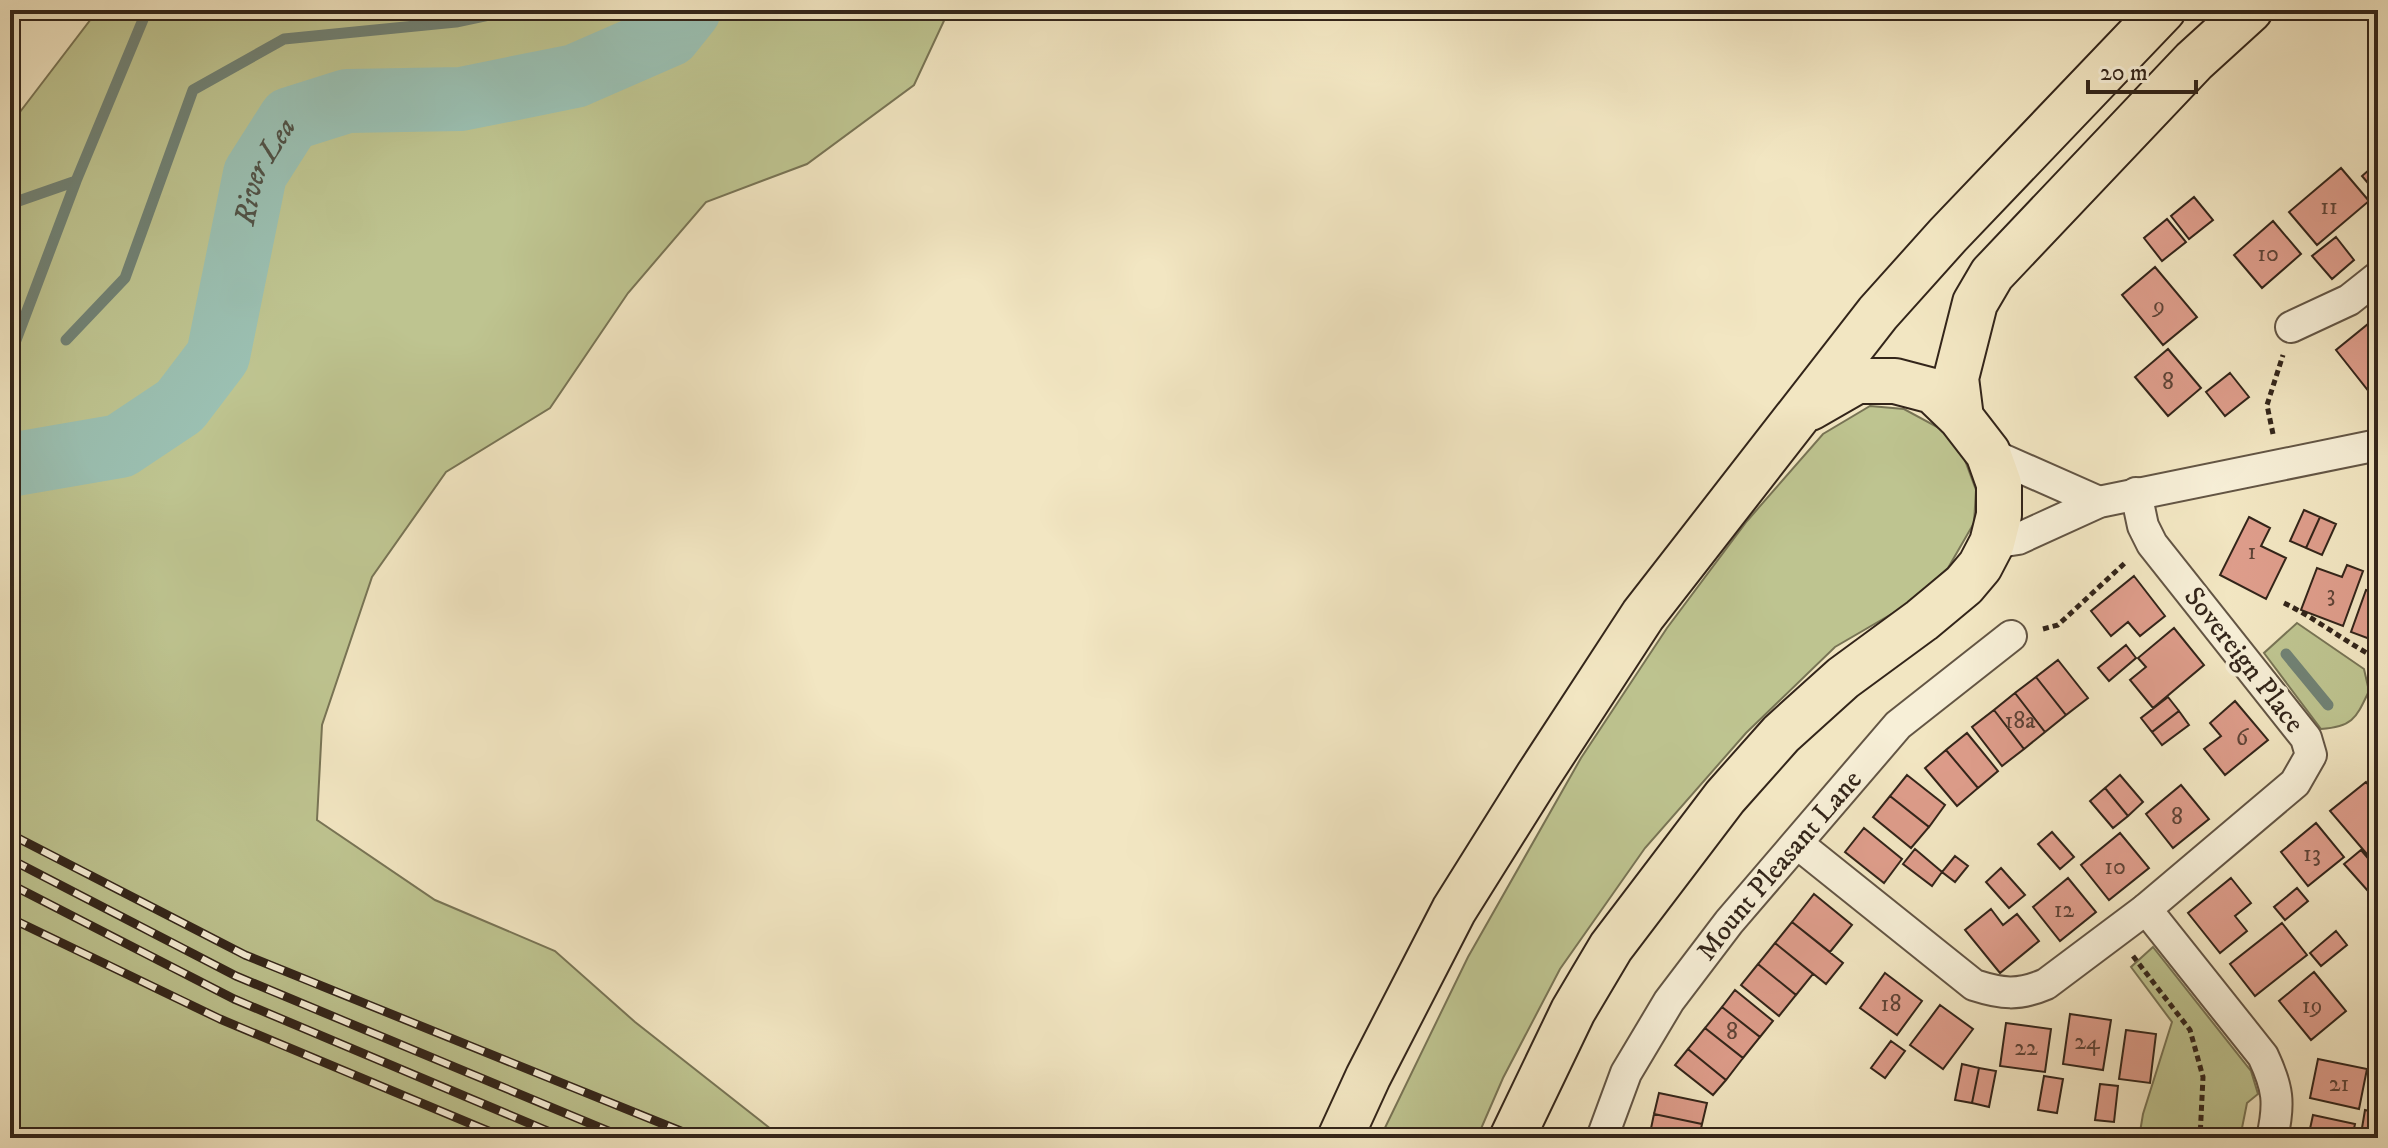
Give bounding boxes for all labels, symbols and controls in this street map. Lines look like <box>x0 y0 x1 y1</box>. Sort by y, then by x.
scale bar <box>2088 44 2196 94</box>
text: 20 m <box>2100 58 2148 88</box>
water label: River Lea <box>226 111 305 229</box>
house number: 11 <box>2320 192 2338 222</box>
house number: 10 <box>2257 239 2279 269</box>
house number: 9 <box>2152 291 2165 321</box>
house number: 8 <box>2162 367 2174 397</box>
house number: 1 <box>2248 537 2256 567</box>
house number: 3 <box>2327 579 2335 609</box>
street label: Sovereign Place <box>2176 580 2312 740</box>
house number: 18a <box>2004 706 2036 736</box>
house number: 6 <box>2236 723 2250 753</box>
street label: Mount Pleasant Lane <box>1689 763 1869 967</box>
house number: 8 <box>2171 802 2183 832</box>
house number: 13 <box>2303 839 2321 869</box>
house number: 10 <box>2104 852 2126 882</box>
house number: 12 <box>2054 895 2075 925</box>
house number: 18 <box>1881 989 1901 1019</box>
house number: 19 <box>2302 991 2322 1021</box>
house number: 8 <box>1726 1017 1738 1047</box>
house number: 24 <box>2074 1027 2101 1057</box>
house number: 22 <box>2014 1033 2038 1063</box>
house number: 21 <box>2329 1069 2349 1099</box>

